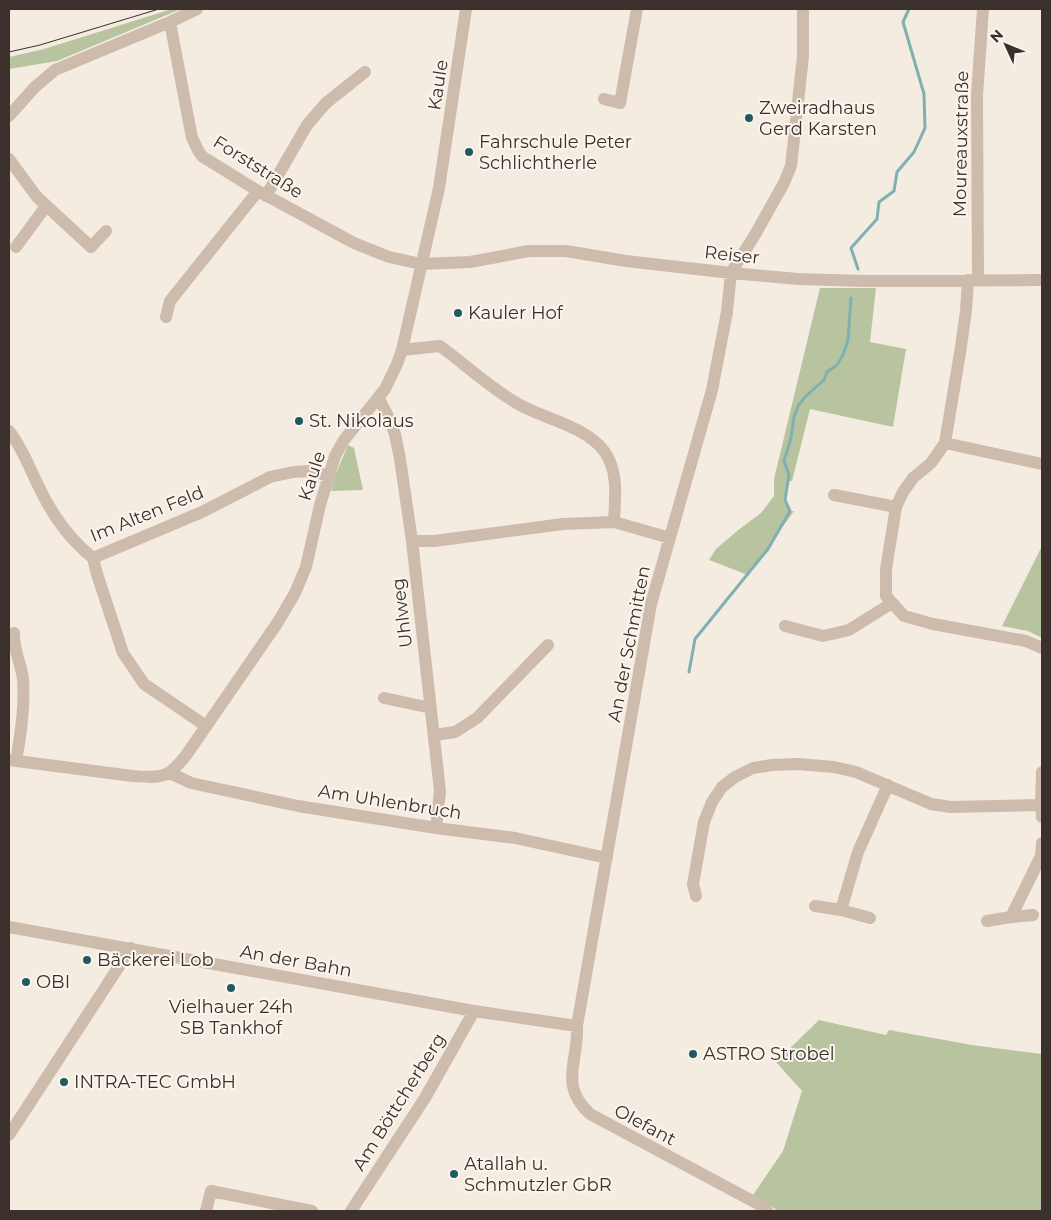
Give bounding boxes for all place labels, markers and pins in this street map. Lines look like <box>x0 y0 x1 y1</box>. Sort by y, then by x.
place label: Zweiradhaus Gerd Karsten <box>759 97 877 140</box>
marker: Zweiradhaus Gerd Karsten <box>743 112 755 124</box>
place label: Fahrschule Peter Schlichtherle <box>479 131 632 174</box>
marker: Fahrschule Peter Schlichtherle <box>463 146 475 158</box>
place label: Kauler Hof <box>468 302 564 324</box>
marker: Kauler Hof <box>452 307 464 319</box>
place label: St. Nikolaus <box>309 410 414 432</box>
marker: St. Nikolaus <box>293 415 305 427</box>
place label: Bäckerei Lob <box>97 949 214 971</box>
marker: Bäckerei Lob <box>81 954 93 966</box>
place label: OBI <box>36 971 70 993</box>
marker: OBI <box>20 976 32 988</box>
marker: Vielhauer 24h SB Tankhof <box>225 982 237 994</box>
place label: Vielhauer 24h SB Tankhof <box>169 996 293 1039</box>
place label: ASTRO Strobel <box>703 1043 835 1065</box>
marker: ASTRO Strobel <box>687 1048 699 1060</box>
place label: INTRA-TEC GmbH <box>74 1071 236 1093</box>
marker: INTRA-TEC GmbH <box>58 1076 70 1088</box>
place label: Atallah u. Schmutzler GbR <box>464 1153 612 1196</box>
marker: Atallah u. Schmutzler GbR <box>448 1168 460 1180</box>

